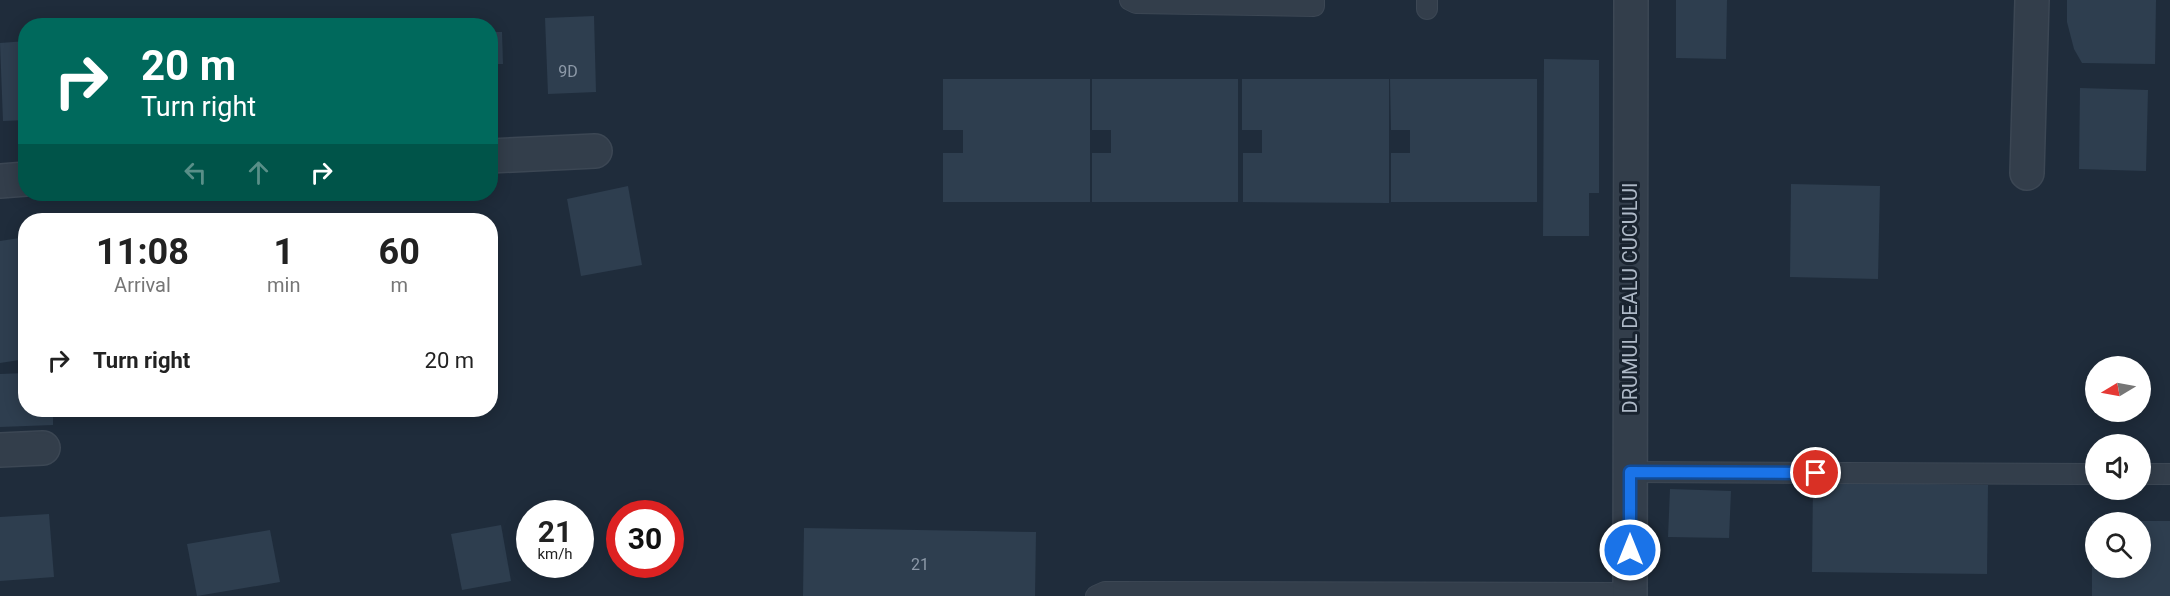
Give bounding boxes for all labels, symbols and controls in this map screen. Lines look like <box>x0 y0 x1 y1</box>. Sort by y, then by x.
text: 20 m <box>141 41 236 90</box>
icon: right <box>42 42 120 120</box>
house number: 9D <box>558 62 578 81</box>
text: Turn right <box>141 91 256 123</box>
icon: left <box>179 156 212 189</box>
icon: ahead <box>242 156 275 189</box>
icon: right <box>305 156 338 189</box>
street label: DRUMUL DEALU CUCULUI <box>1618 183 1642 413</box>
text: 11:08 <box>96 231 189 273</box>
text: 1 <box>273 231 294 273</box>
text: 60 <box>379 231 420 273</box>
text: Arrival <box>114 273 171 297</box>
text: min <box>267 273 300 297</box>
text: m <box>390 273 408 297</box>
icon: right <box>42 344 75 377</box>
text: Turn right <box>93 348 190 373</box>
text: 20 m <box>425 348 474 373</box>
north arrow <box>2085 356 2151 422</box>
map controls <box>2085 356 2151 578</box>
button: sound <box>2085 434 2151 500</box>
pin <box>1790 447 1841 498</box>
icon: arrive <box>1799 456 1832 489</box>
speed limit sign: 30 <box>606 500 684 578</box>
button: search <box>2085 512 2151 578</box>
text: 21 <box>538 514 572 549</box>
position arrow <box>1598 518 1662 582</box>
text: km/h <box>537 545 573 563</box>
house number: 21 <box>911 555 929 574</box>

